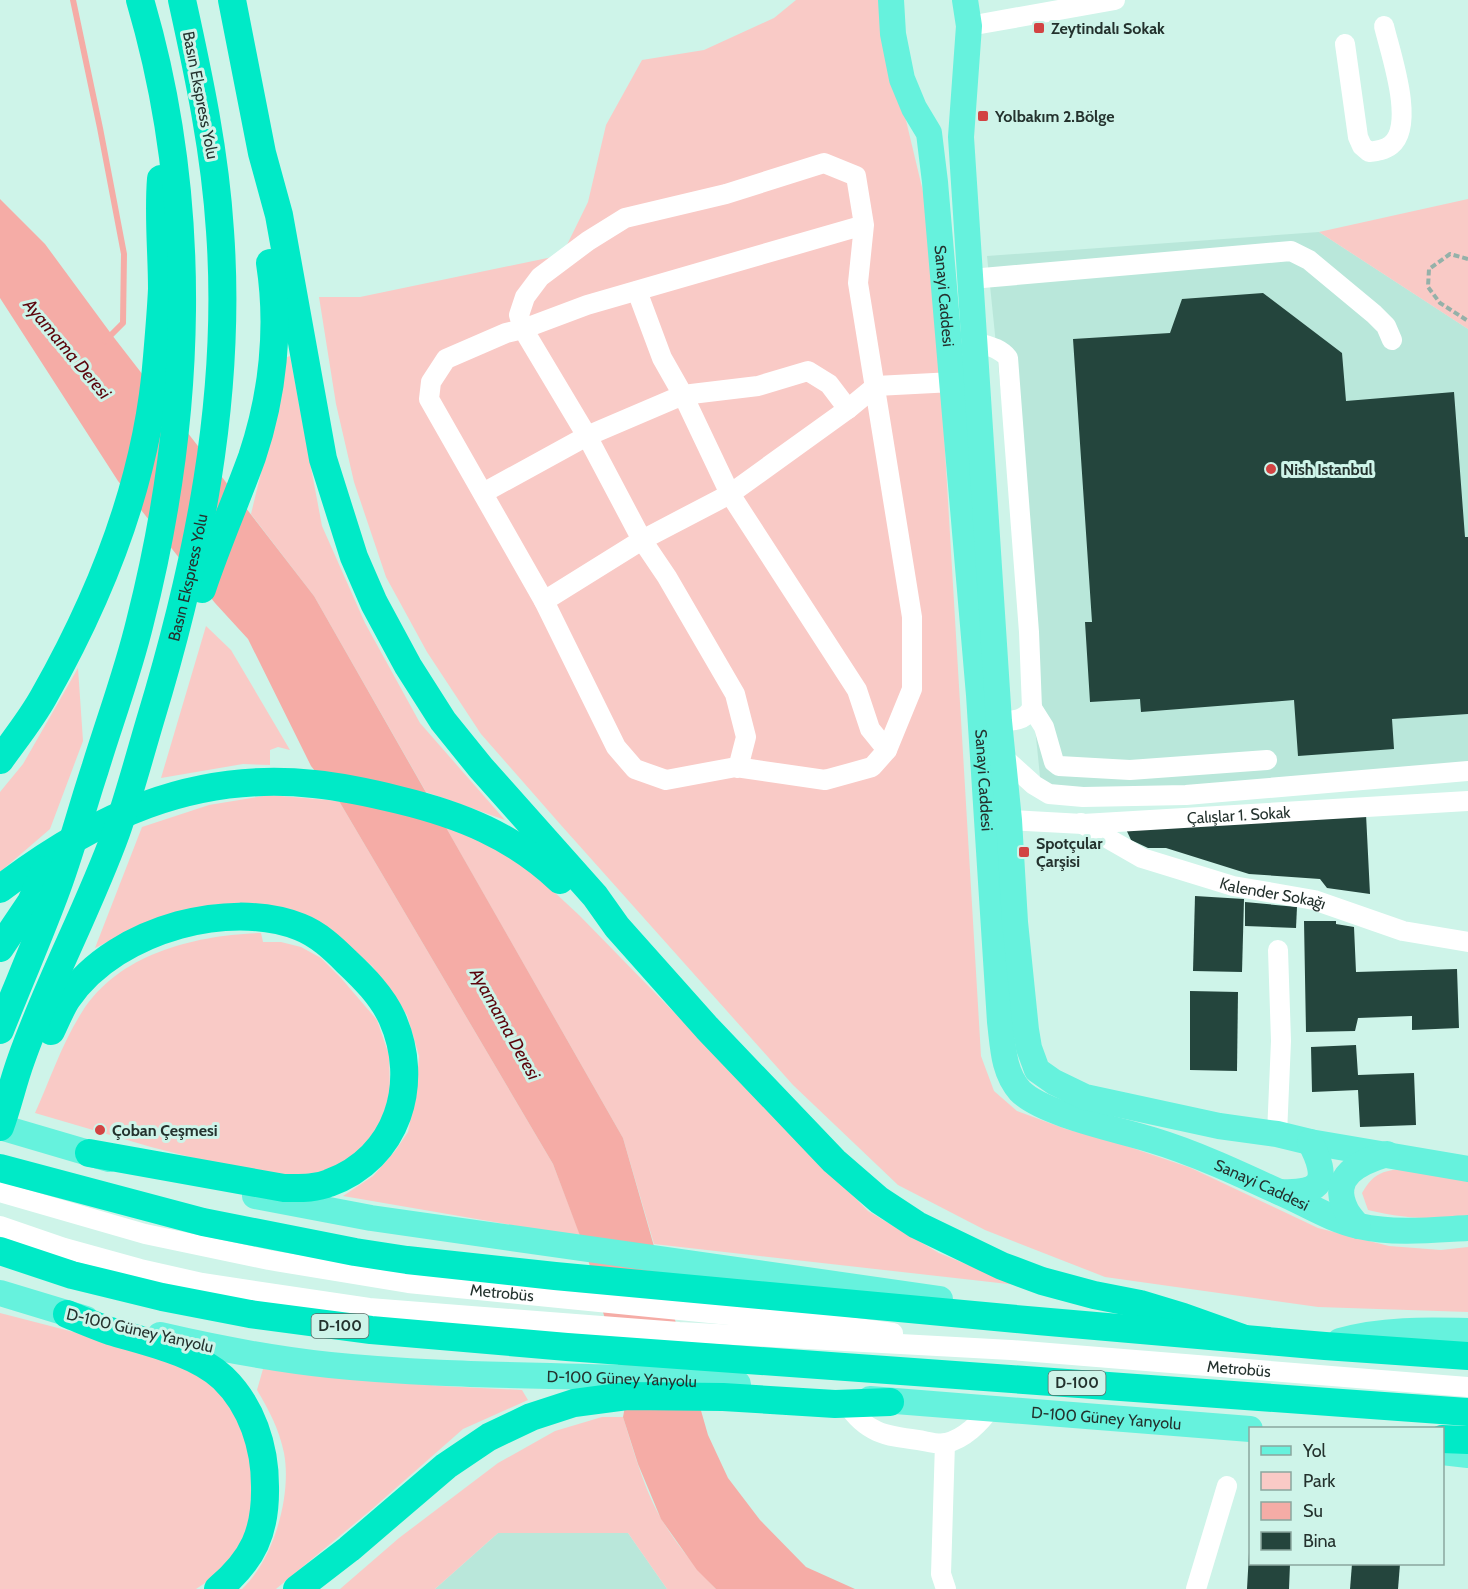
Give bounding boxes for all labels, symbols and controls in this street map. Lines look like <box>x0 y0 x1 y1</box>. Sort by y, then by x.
place label: Zeytindalı Sokak <box>1051 19 1165 38</box>
marker: Zeytindalı Sokak <box>1032 21 1046 35</box>
street label: Basın Ekspress Yolu <box>179 30 222 161</box>
place label: Yolbakım 2.Bölge <box>994 107 1114 126</box>
marker: Yolbakım 2.Bölge <box>976 109 990 123</box>
street label: Sanayi Caddesi <box>930 244 958 347</box>
water label: Ayamama Deresi <box>18 294 116 405</box>
place label: Nish Istanbul <box>1283 460 1373 479</box>
marker: Nish Istanbul <box>1264 462 1278 476</box>
street label: Basın Ekspress Yolu <box>164 512 211 643</box>
street label: Sanayi Caddesi <box>971 729 997 832</box>
street label: Çalışlar 1. Sokak <box>1186 803 1292 828</box>
place label: Spotçular Çarşisi <box>1036 834 1103 871</box>
marker: Spotçular Çarşisi <box>1017 845 1031 859</box>
street label: Kalender Sokağı <box>1217 873 1328 913</box>
water label: Ayamama Deresi <box>465 963 545 1085</box>
place label: Çoban Çeşmesi <box>112 1121 218 1140</box>
marker: Çoban Çeşmesi <box>93 1123 107 1137</box>
street label: Sanayi Caddesi <box>1211 1155 1312 1215</box>
street label: Metrobüs <box>469 1280 535 1305</box>
street label: D-100 Güney Yanyolu <box>64 1304 215 1357</box>
road number: D-100 <box>312 1314 368 1338</box>
street label: Metrobüs <box>1206 1357 1272 1381</box>
street label: D-100 Güney Yanyolu <box>546 1367 698 1391</box>
road number: D-100 <box>1048 1371 1106 1395</box>
street label: D-100 Güney Yanyolu <box>1030 1403 1182 1434</box>
legend <box>1249 1427 1444 1565</box>
text: Yol <box>1302 1440 1327 1462</box>
text: Park <box>1303 1470 1336 1492</box>
text: Su <box>1303 1500 1323 1522</box>
text: Bina <box>1303 1530 1337 1552</box>

